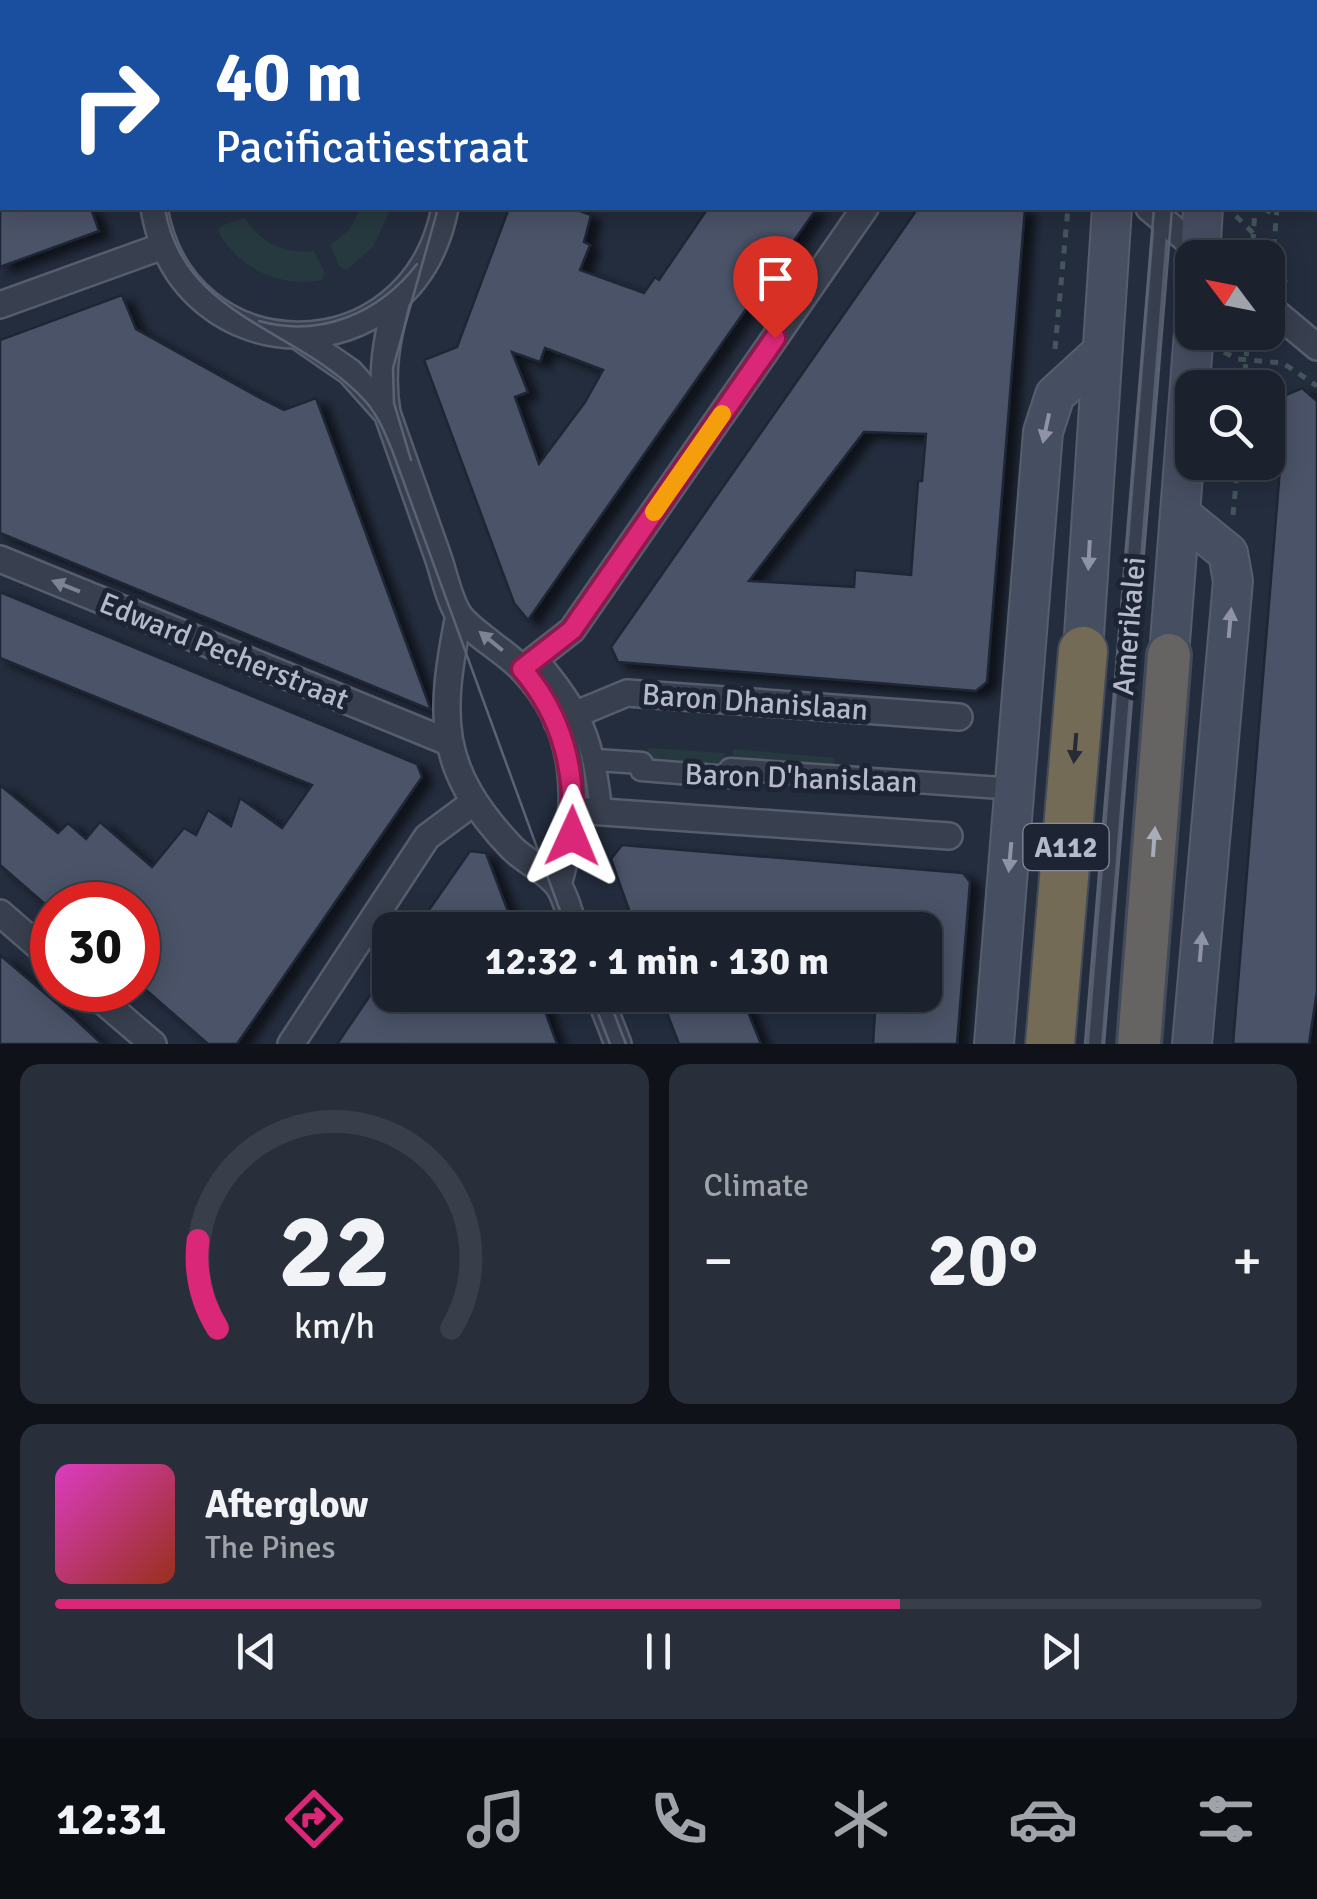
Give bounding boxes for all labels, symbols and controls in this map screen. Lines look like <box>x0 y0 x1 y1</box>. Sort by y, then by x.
text: 40 m <box>215 34 363 120</box>
icon: right <box>50 40 180 170</box>
text: Pacificatiestraat <box>215 120 529 175</box>
pin <box>733 236 818 339</box>
north arrow <box>1175 240 1285 350</box>
map controls <box>1175 240 1285 480</box>
icon: arrive <box>748 251 803 306</box>
button: search <box>1175 370 1285 480</box>
one-way arrow <box>1037 413 1053 444</box>
one-way arrow <box>1081 539 1097 571</box>
street label: Amerikalei <box>1105 555 1154 697</box>
one-way arrow <box>51 578 81 594</box>
street label: Edward Pecherstraat <box>94 585 354 718</box>
one-way arrow <box>1222 607 1238 639</box>
one-way arrow <box>479 631 505 652</box>
street label: Baron Dhanislaan <box>641 676 869 729</box>
one-way arrow <box>1066 733 1082 765</box>
street label: Baron D'hanislaan <box>684 756 918 801</box>
position arrow <box>520 784 624 888</box>
road number: A112 <box>1024 824 1108 870</box>
one-way arrow <box>1147 826 1163 858</box>
one-way arrow <box>1001 841 1017 873</box>
speed limit sign: 30 <box>30 882 160 1012</box>
one-way arrow <box>1193 930 1209 962</box>
text: 12:32 · 1 min · 130 m <box>485 938 829 985</box>
text: Climate <box>704 1166 809 1205</box>
text: 22 <box>278 1188 390 1316</box>
text: 20° <box>927 1214 1038 1307</box>
text: − <box>704 1227 733 1295</box>
text: + <box>1232 1227 1262 1295</box>
text: km/h <box>294 1304 375 1348</box>
text: Afterglow <box>205 1481 368 1528</box>
text: The Pines <box>205 1528 336 1567</box>
icon: previous <box>229 1624 284 1679</box>
icon: pause <box>631 1624 686 1679</box>
icon: next <box>1033 1624 1088 1679</box>
icon: directions <box>279 1784 349 1854</box>
icon: music <box>461 1784 531 1854</box>
icon: phone <box>644 1784 714 1854</box>
icon: climate <box>826 1784 896 1854</box>
icon: car <box>1008 1784 1078 1854</box>
icon: filters <box>1191 1784 1261 1854</box>
text: 12:31 <box>56 1792 167 1847</box>

